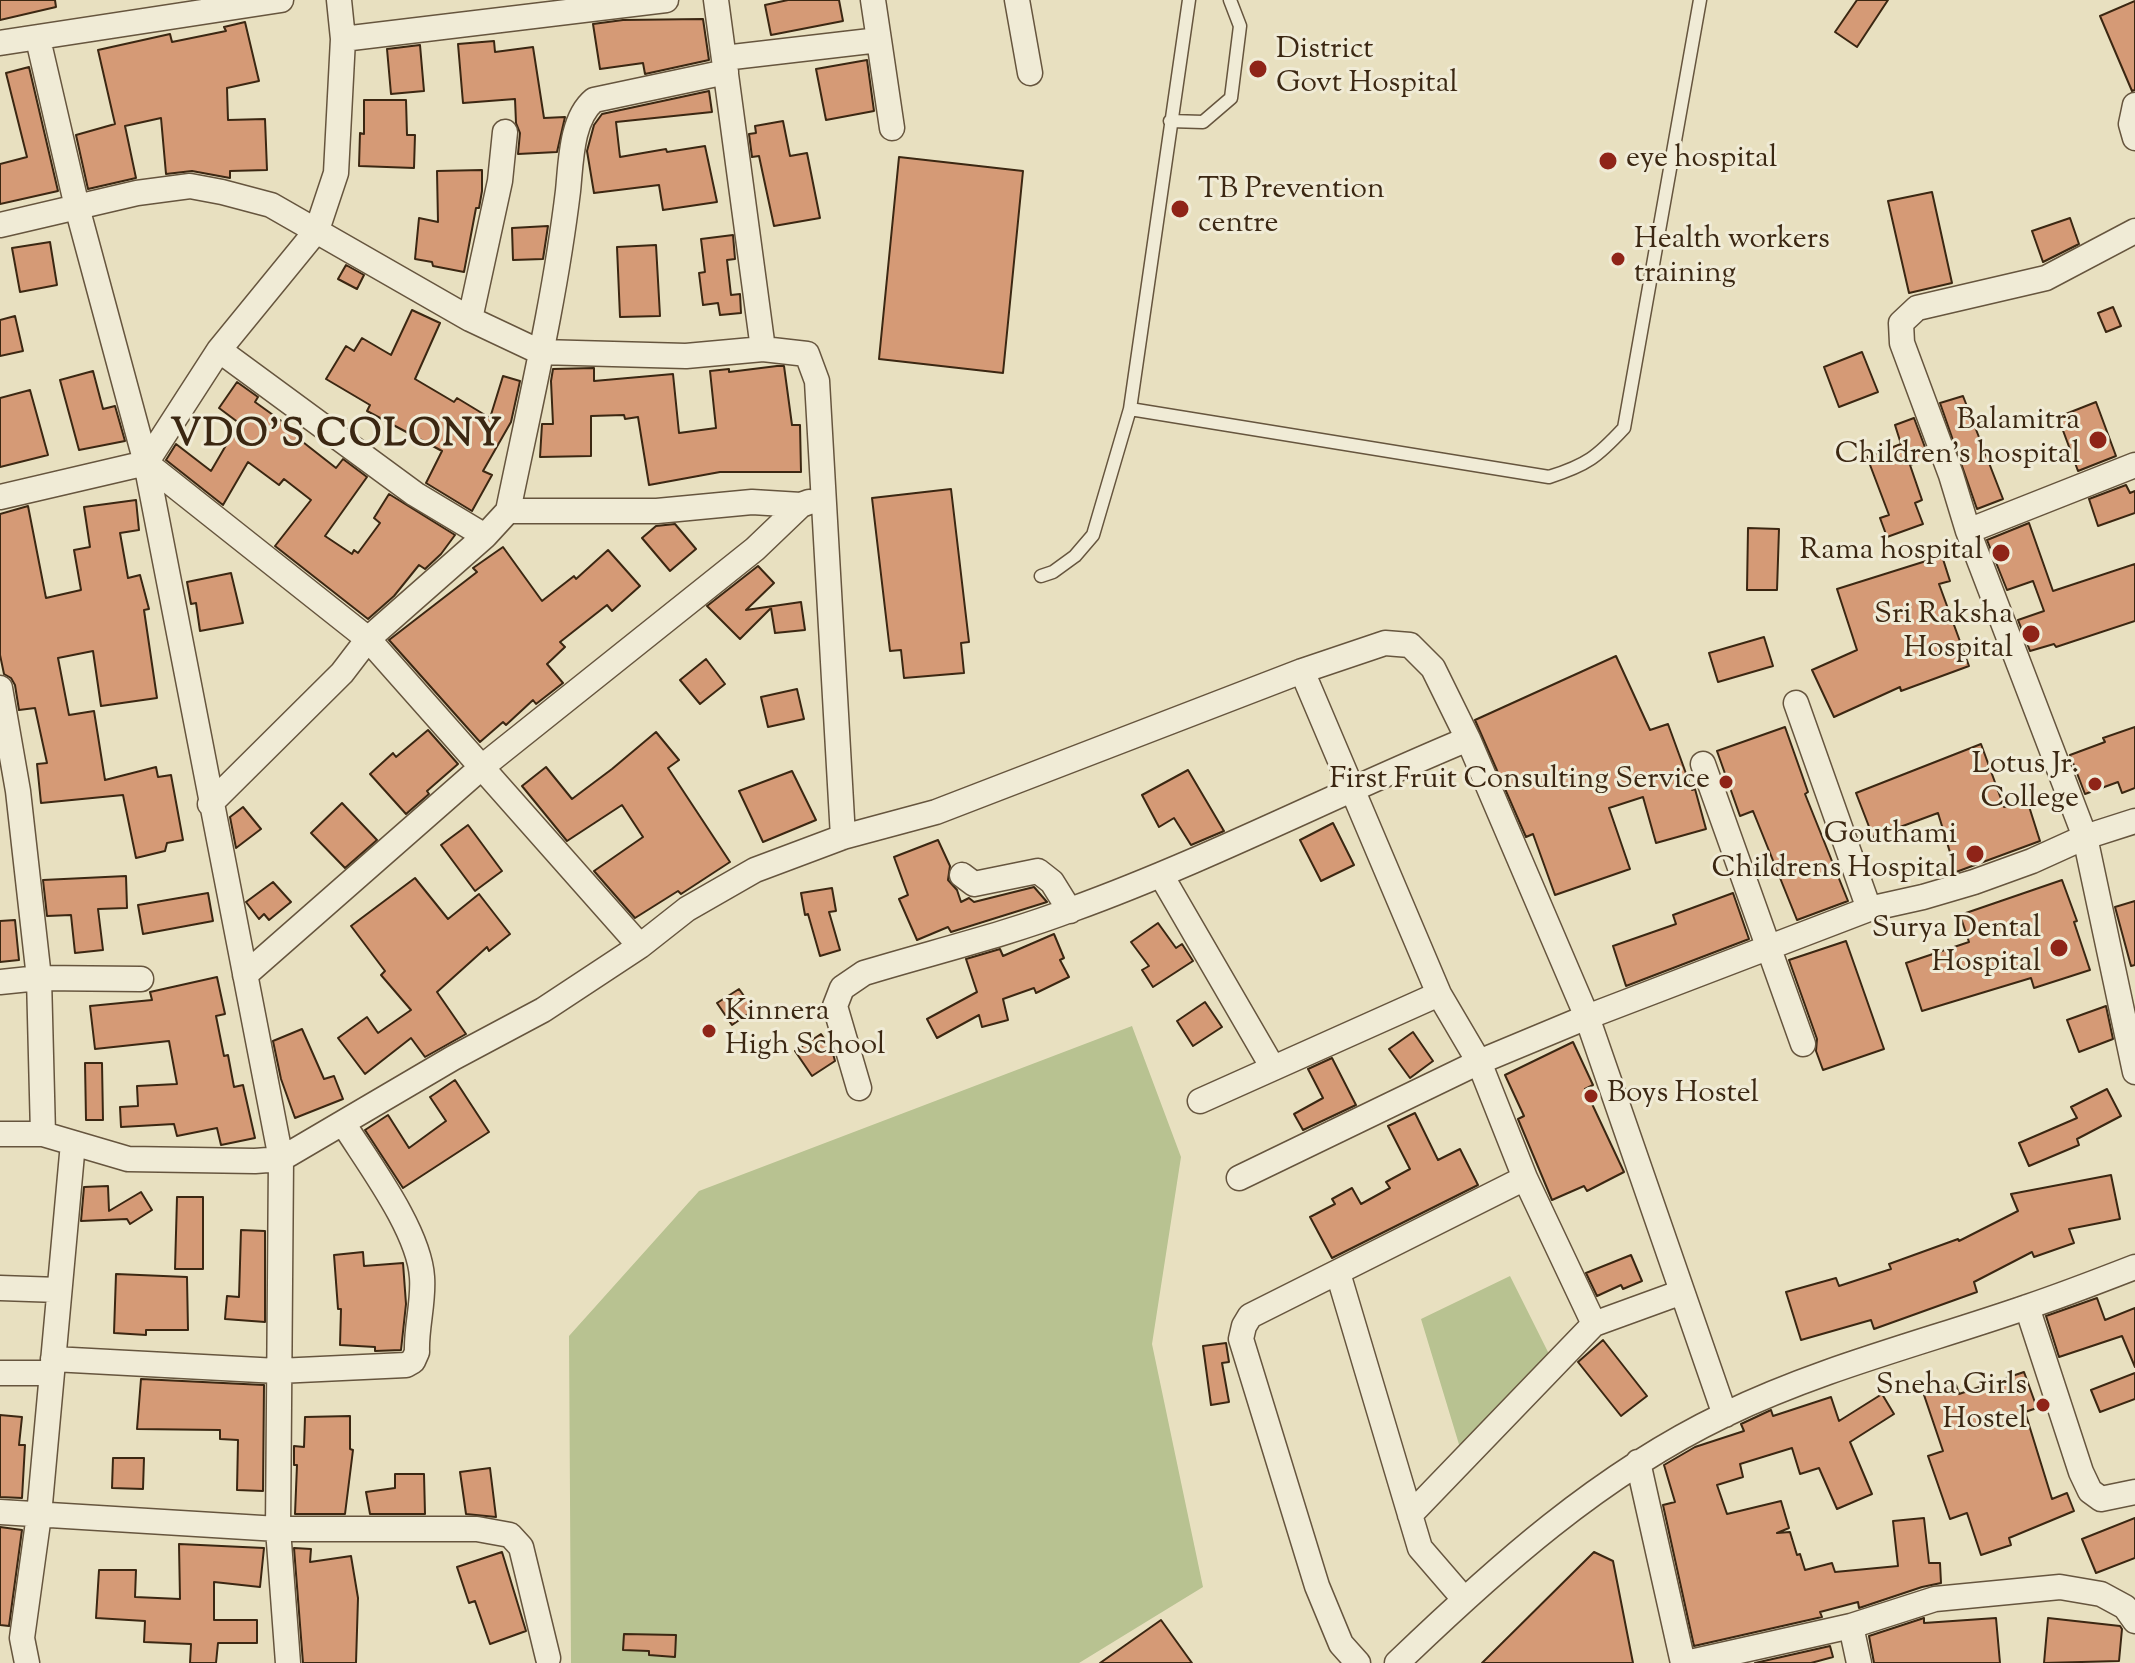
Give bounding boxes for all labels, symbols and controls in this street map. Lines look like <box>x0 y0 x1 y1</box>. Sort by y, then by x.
place label: District Govt Hospital <box>1276 34 1458 104</box>
marker: District Govt Hospital <box>1247 58 1269 80</box>
place label: eye hospital <box>1626 143 1777 179</box>
marker: eye hospital <box>1597 150 1619 172</box>
place label: TB Prevention centre <box>1198 174 1385 244</box>
marker: TB Prevention centre <box>1169 198 1191 220</box>
place label: Health workers training <box>1634 224 1830 294</box>
marker: Health workers training <box>1609 250 1627 268</box>
place label: Balamitra Children's hospital <box>1835 405 2080 476</box>
district label: VDO'S COLONY <box>170 416 504 462</box>
marker: Balamitra Children's hospital <box>2087 429 2109 451</box>
place label: Rama hospital <box>1800 535 1983 571</box>
marker: Rama hospital <box>1990 542 2012 564</box>
place label: Sri Raksha Hospital <box>1874 599 2013 670</box>
marker: Sri Raksha Hospital <box>2020 623 2042 645</box>
place label: Lotus Jr. College <box>1972 749 2079 820</box>
place label: First Fruit Consulting Service <box>1329 764 1710 800</box>
marker: First Fruit Consulting Service <box>1717 773 1735 791</box>
marker: Lotus Jr. College <box>2086 775 2104 793</box>
place label: Gouthami Childrens Hospital <box>1711 819 1957 890</box>
marker: Gouthami Childrens Hospital <box>1964 843 1986 865</box>
place label: Surya Dental Hospital <box>1872 913 2041 984</box>
marker: Surya Dental Hospital <box>2048 937 2070 959</box>
place label: Kinnera High School <box>725 996 885 1066</box>
marker: Kinnera High School <box>700 1022 718 1040</box>
place label: Boys Hostel <box>1607 1078 1759 1114</box>
marker: Boys Hostel <box>1582 1087 1600 1105</box>
place label: Sneha Girls Hostel <box>1876 1370 2027 1440</box>
marker: Sneha Girls Hostel <box>2034 1396 2052 1414</box>

